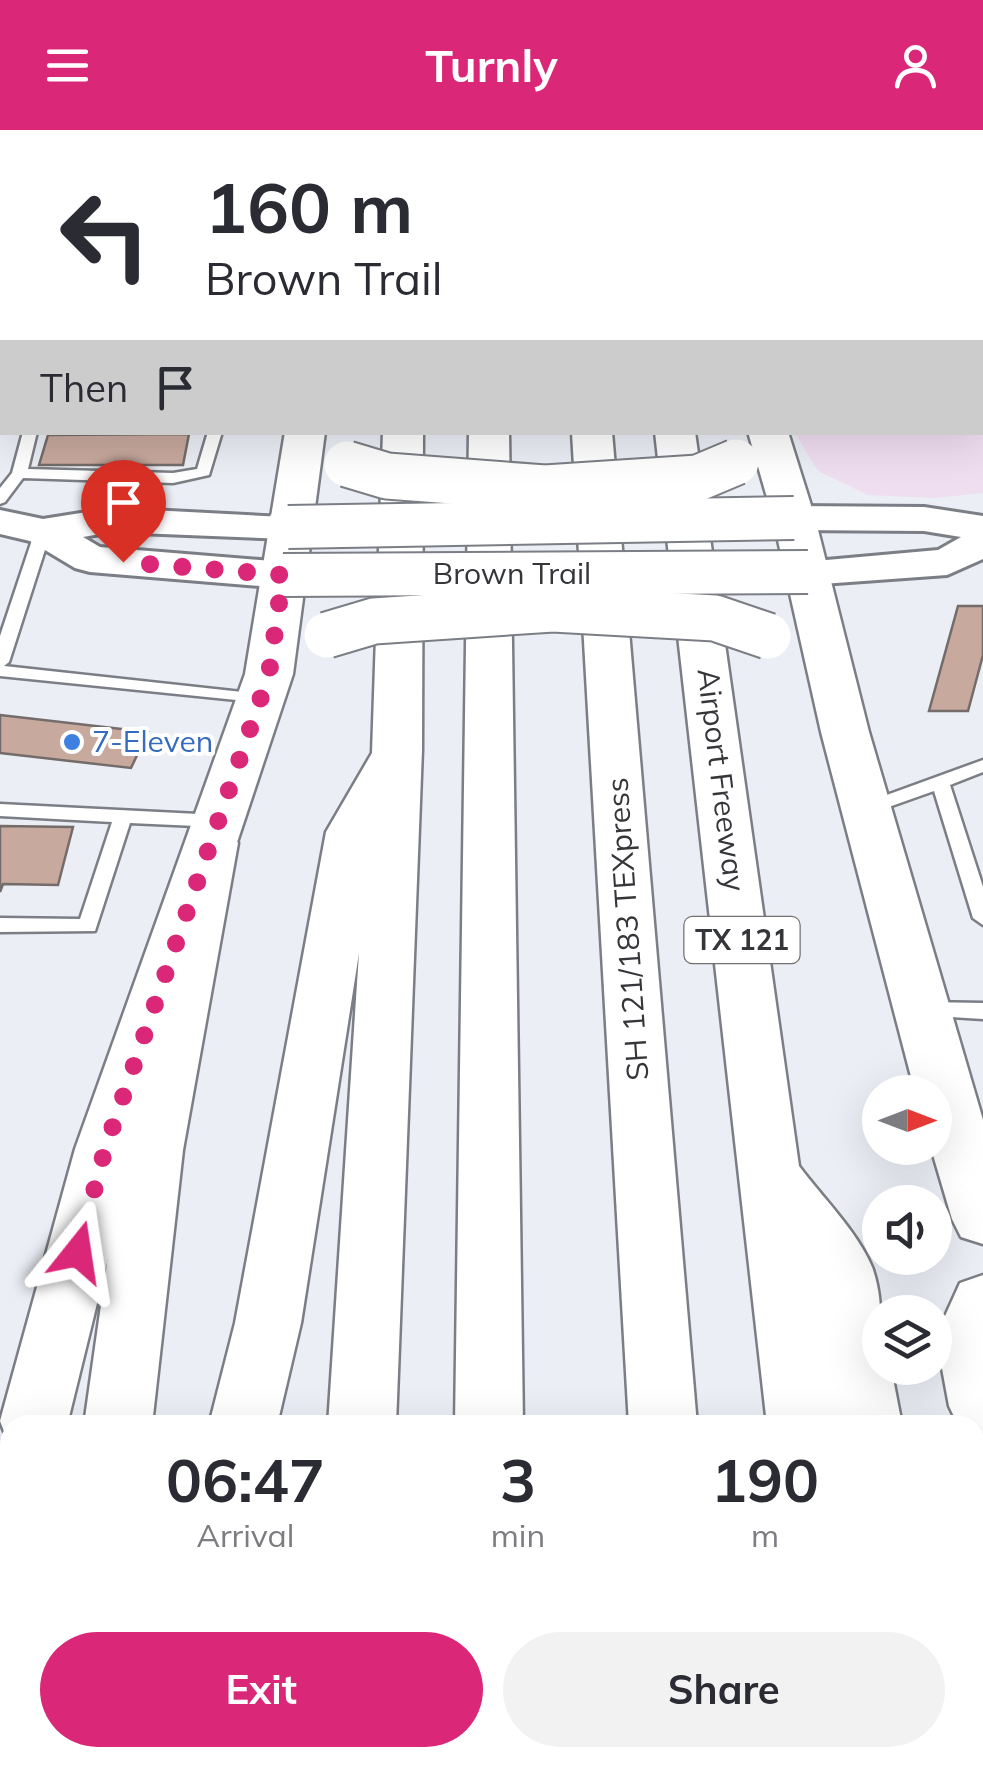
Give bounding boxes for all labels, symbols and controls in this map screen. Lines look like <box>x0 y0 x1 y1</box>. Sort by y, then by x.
text: Turnly <box>425 37 558 93</box>
icon: menu <box>40 38 95 93</box>
icon: person <box>888 38 943 93</box>
text: 160 m <box>205 163 413 251</box>
icon: left <box>40 170 170 300</box>
text: Brown Trail <box>205 250 443 306</box>
icon: arrive <box>148 360 203 415</box>
text: Then <box>40 364 128 412</box>
pin <box>81 460 166 563</box>
icon: arrive <box>96 475 151 530</box>
street label: Brown Trail <box>433 554 591 592</box>
street label: Airport Freeway <box>689 666 755 894</box>
place label: 7-Eleven <box>92 722 213 760</box>
marker: 7-Eleven <box>61 731 83 753</box>
street label: SH 121/183 TEXpress <box>597 776 657 1082</box>
road number: TX 121 <box>684 917 800 963</box>
north arrow <box>862 1075 952 1165</box>
map controls <box>862 1075 952 1385</box>
button: sound <box>862 1185 952 1275</box>
position arrow <box>26 1200 130 1304</box>
button: layers <box>862 1295 952 1385</box>
text: 06:47 <box>166 1442 325 1517</box>
text: 3 <box>500 1442 536 1517</box>
text: 190 <box>711 1442 819 1517</box>
text: Arrival <box>196 1515 294 1555</box>
text: min <box>491 1515 545 1555</box>
text: m <box>751 1515 779 1555</box>
button: Exit <box>40 1632 483 1747</box>
button: Share <box>503 1632 945 1747</box>

